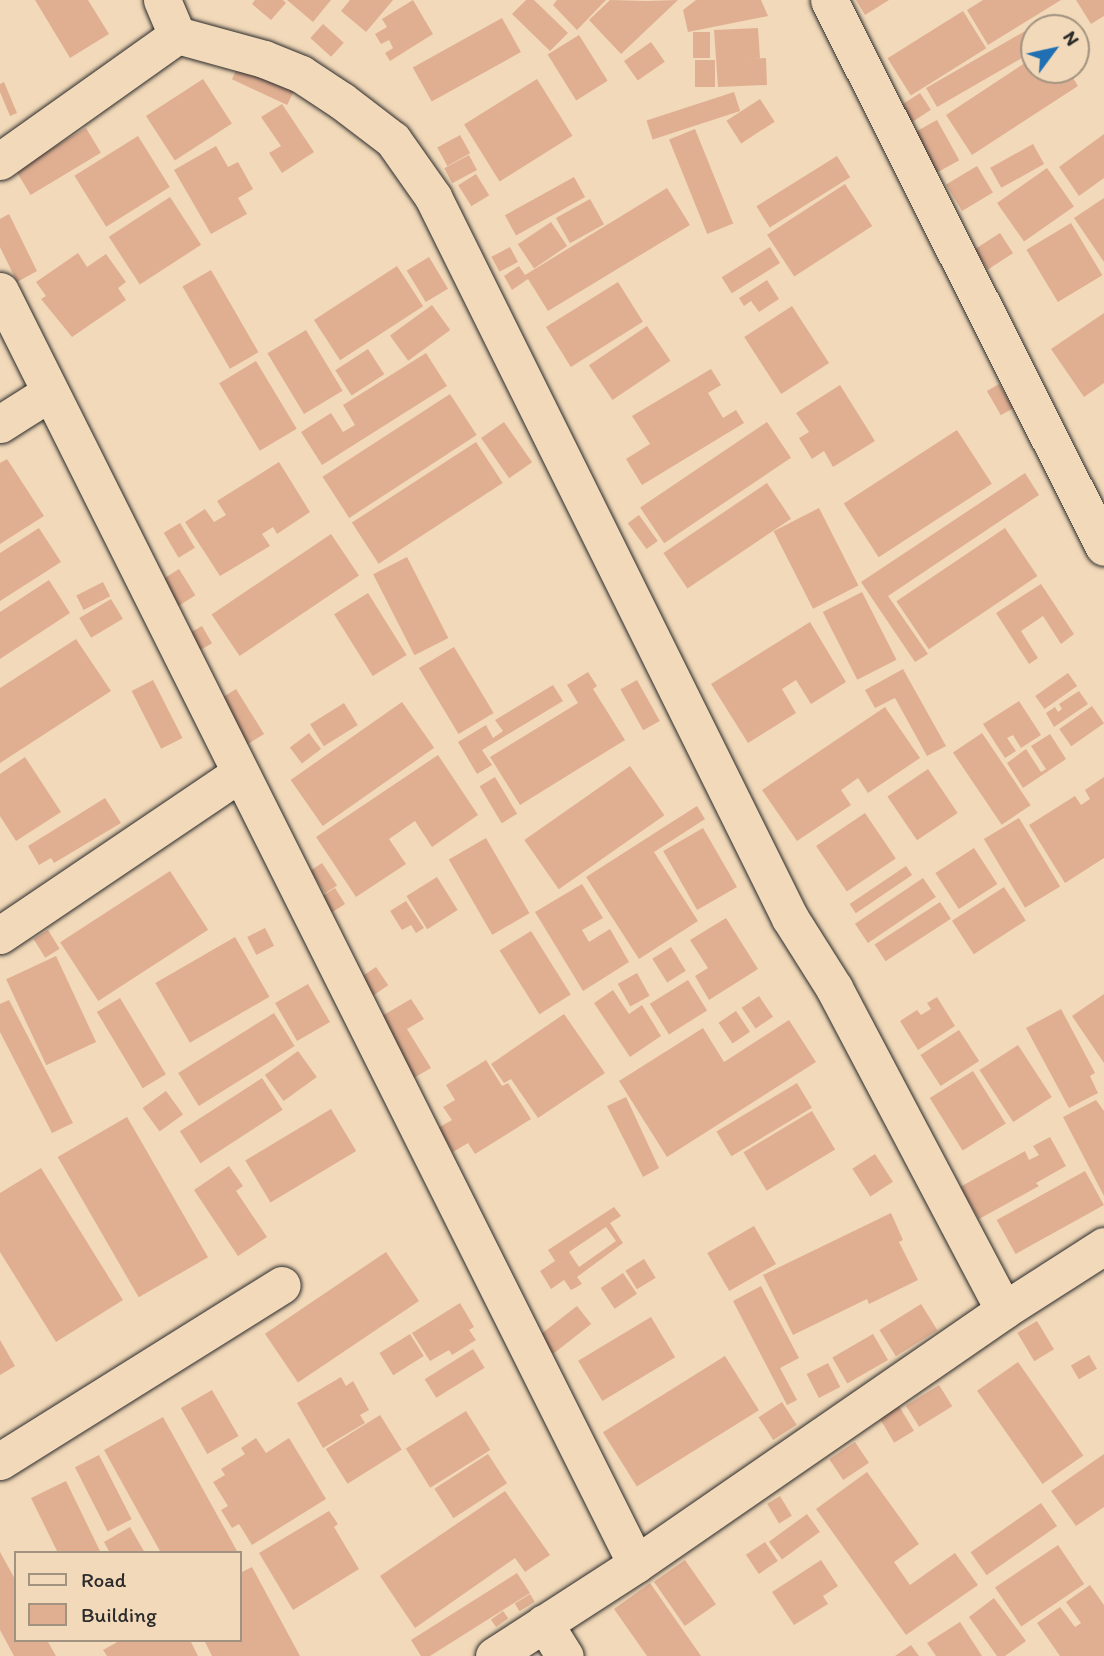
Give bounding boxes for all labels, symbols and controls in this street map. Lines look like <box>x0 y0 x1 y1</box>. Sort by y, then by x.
north arrow <box>1020 14 1090 84</box>
text: N <box>1058 27 1084 50</box>
legend <box>14 1551 242 1642</box>
text: Road <box>81 1567 126 1592</box>
text: Building <box>81 1602 157 1627</box>

